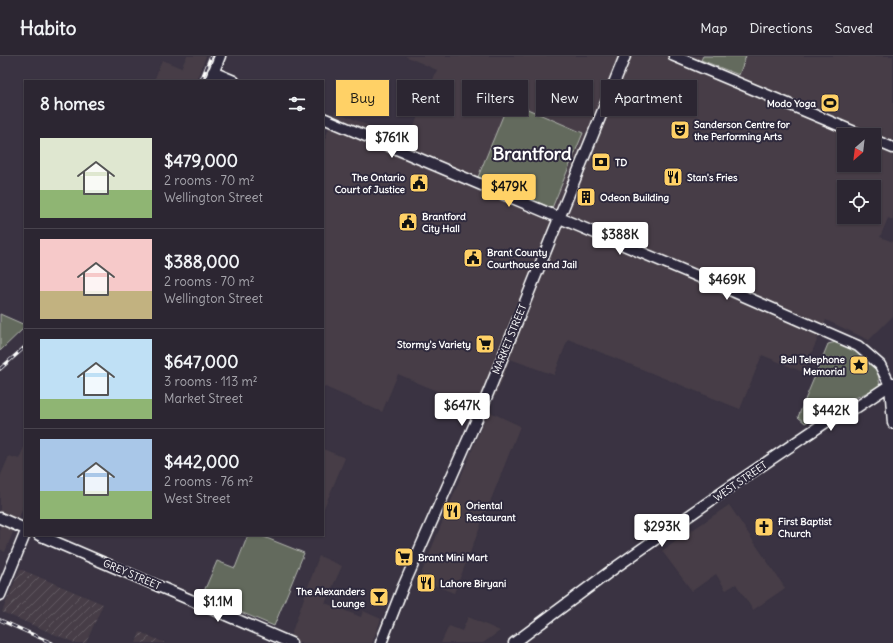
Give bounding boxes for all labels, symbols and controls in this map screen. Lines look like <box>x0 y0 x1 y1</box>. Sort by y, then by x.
text: Habito <box>20 16 76 40</box>
text: Map <box>700 19 727 37</box>
text: Directions <box>749 19 813 37</box>
text: Saved <box>835 19 873 37</box>
chip: Buy <box>336 80 389 116</box>
chip: Rent <box>397 80 454 116</box>
chip: Filters <box>462 80 528 116</box>
chip: New <box>536 80 593 116</box>
chip: Apartment <box>601 80 697 116</box>
sports icon: Modo Yoga <box>819 92 841 114</box>
text: 8 homes <box>40 93 105 115</box>
icon: filters <box>286 93 308 115</box>
place label: Modo Yoga <box>767 97 816 110</box>
place label: Sanderson Centre for the Performing Arts <box>693 118 791 143</box>
theatre icon: Sanderson Centre for the Performing Arts <box>669 119 691 141</box>
pin: $761K <box>364 125 420 159</box>
north arrow <box>837 128 881 172</box>
map controls <box>837 128 881 224</box>
text: $761K <box>375 129 409 146</box>
district label: Brantford <box>492 142 572 165</box>
text: $479,000 <box>164 150 238 172</box>
bank icon: TD <box>590 151 612 173</box>
icon: home <box>72 154 120 202</box>
place label: TD <box>615 156 627 169</box>
restaurant icon: Stan's Fries <box>662 166 684 188</box>
place label: The Ontario Court of Justice <box>335 171 406 196</box>
place label: Stan's Fries <box>687 171 738 184</box>
text: 2 rooms · 70 m² <box>164 172 255 189</box>
public building icon: The Ontario Court of Justice <box>408 172 430 194</box>
pin: $479K <box>481 174 537 208</box>
text: $479K <box>491 178 527 195</box>
button: locate <box>837 180 881 224</box>
building icon: Odeon Building <box>575 186 597 208</box>
text: Wellington Street <box>164 189 263 206</box>
place label: Odeon Building <box>600 191 670 204</box>
place label: Brantford City Hall <box>422 210 466 235</box>
public building icon: Brantford City Hall <box>397 211 419 233</box>
pin: $388K <box>592 222 648 256</box>
text: $388K <box>601 226 639 243</box>
place label: Brant County Courthouse and Jail <box>487 246 577 271</box>
public building icon: Brant County Courthouse and Jail <box>462 247 484 269</box>
text: $388,000 <box>164 251 240 273</box>
icon: home <box>72 255 120 303</box>
pin: $469K <box>699 267 755 301</box>
text: $469K <box>708 271 746 288</box>
text: 2 rooms · 70 m² <box>164 273 255 290</box>
text: Wellington Street <box>164 290 263 307</box>
street label: MARKET STREET <box>489 302 529 376</box>
supermarket icon: Stormy's Variety <box>474 333 496 355</box>
place label: Stormy's Variety <box>397 338 471 351</box>
text: $647,000 <box>164 351 238 373</box>
place label: Bell Telephone Memorial <box>780 353 846 378</box>
place icon: Bell Telephone Memorial <box>848 354 870 376</box>
icon: home <box>72 355 120 403</box>
text: 3 rooms · 113 m² <box>164 373 258 390</box>
text: Market Street <box>164 390 243 407</box>
pin: $647K <box>434 393 490 427</box>
text: $647K <box>444 397 480 414</box>
pin: $442K <box>803 398 859 432</box>
text: $442K <box>812 402 850 419</box>
text: $442,000 <box>164 451 240 473</box>
icon: home <box>72 455 120 503</box>
street label: WEST STREET <box>711 458 769 505</box>
text: 2 rooms · 76 m² <box>164 473 253 490</box>
text: West Street <box>164 490 230 507</box>
place label: Oriental Restaurant <box>466 499 516 524</box>
restaurant icon: Oriental Restaurant <box>441 500 463 522</box>
pin: $293K <box>634 514 690 548</box>
place label: First Baptist Church <box>778 515 832 540</box>
church icon: First Baptist Church <box>753 516 775 538</box>
text: $293K <box>643 518 681 535</box>
supermarket icon: Brant Mini Mart <box>393 546 415 568</box>
place label: Brant Mini Mart <box>418 551 488 564</box>
street label: GREY STREET <box>101 556 163 592</box>
restaurant icon: Lahore Biryani <box>415 572 437 594</box>
place label: Lahore Biryani <box>440 577 506 590</box>
place label: The Alexanders Lounge <box>296 585 366 610</box>
bar icon: The Alexanders Lounge <box>368 586 390 608</box>
pin: $1.1M <box>190 589 246 623</box>
text: $1.1M <box>203 593 233 610</box>

